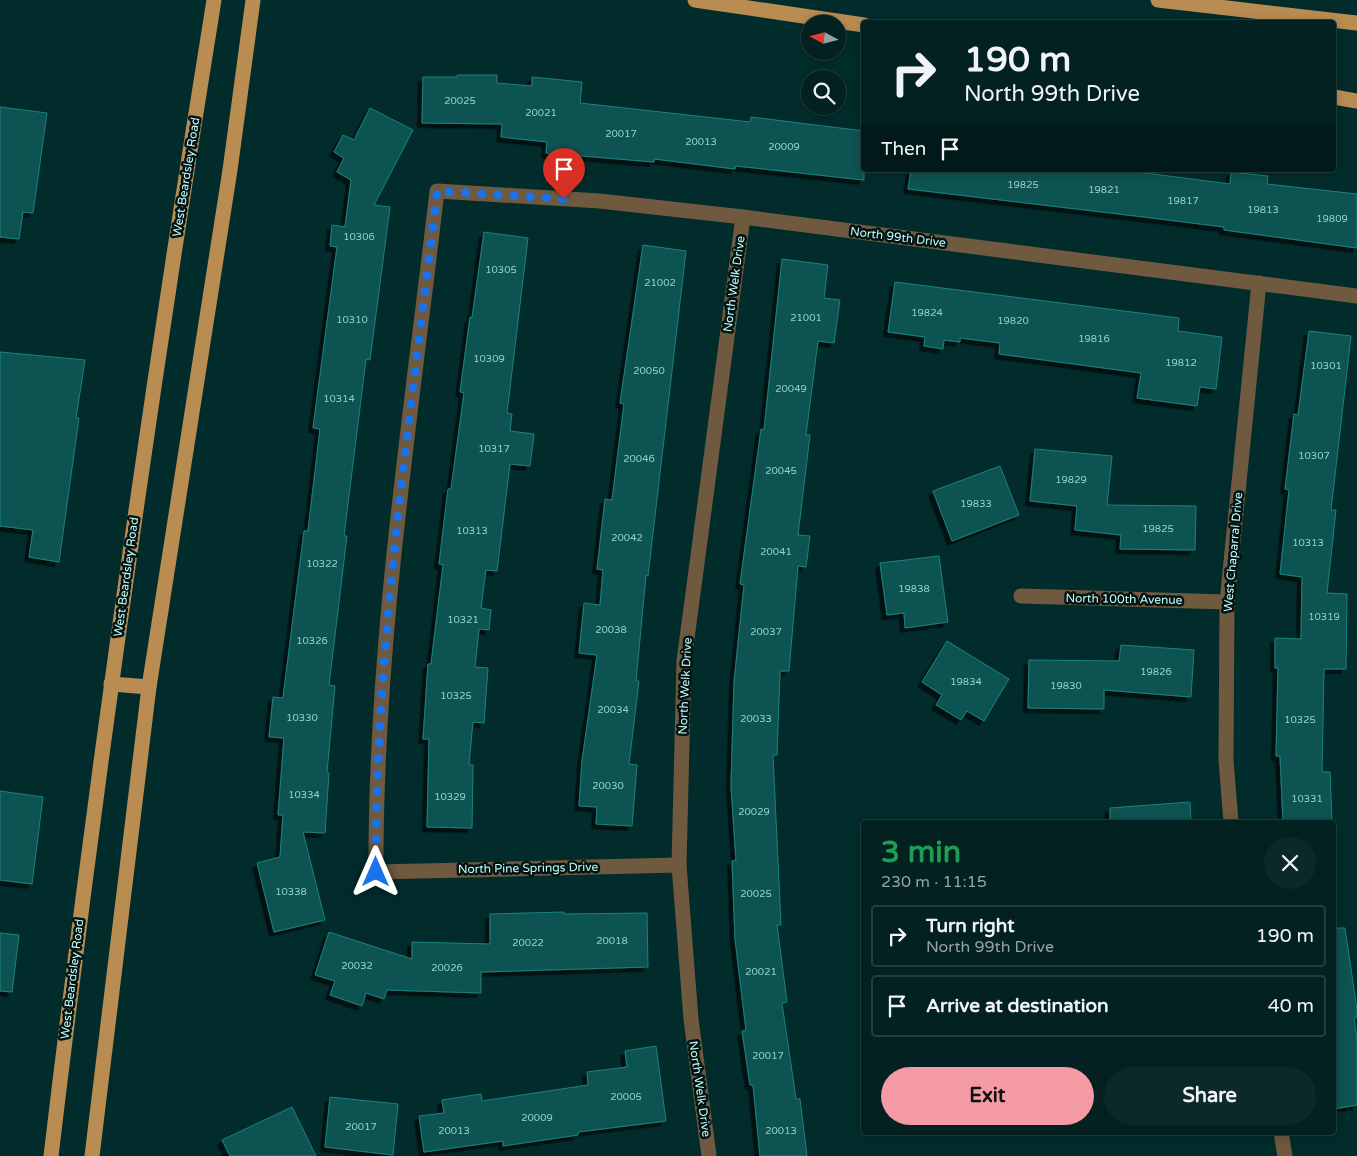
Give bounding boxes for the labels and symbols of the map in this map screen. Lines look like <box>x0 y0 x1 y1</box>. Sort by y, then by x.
north arrow <box>801 15 846 60</box>
house number: 20025 <box>444 95 476 107</box>
house number: 20021 <box>525 107 557 119</box>
street label: West Beardsley Road <box>170 116 202 238</box>
house number: 20017 <box>605 128 637 140</box>
house number: 20013 <box>685 136 717 148</box>
house number: 20009 <box>768 141 800 153</box>
pin <box>543 148 585 199</box>
house number: 19825 <box>1007 179 1039 191</box>
house number: 19821 <box>1088 184 1120 196</box>
house number: 19817 <box>1167 195 1199 207</box>
house number: 19813 <box>1247 204 1279 216</box>
house number: 19809 <box>1316 213 1348 225</box>
street label: North 99th Drive <box>849 224 947 250</box>
house number: 10306 <box>343 231 375 243</box>
street label: North Welk Drive <box>720 235 748 333</box>
house number: 10305 <box>485 264 517 276</box>
house number: 21002 <box>644 277 676 289</box>
house number: 19824 <box>911 307 943 319</box>
house number: 21001 <box>790 312 822 324</box>
house number: 10310 <box>336 314 368 326</box>
house number: 19820 <box>997 315 1029 327</box>
house number: 19816 <box>1078 333 1110 345</box>
house number: 10309 <box>473 353 505 365</box>
house number: 19812 <box>1165 357 1197 369</box>
house number: 10301 <box>1310 360 1342 372</box>
house number: 20050 <box>633 365 665 377</box>
house number: 20049 <box>775 383 807 395</box>
house number: 10314 <box>323 393 355 405</box>
house number: 10317 <box>478 443 510 455</box>
house number: 10307 <box>1298 450 1330 462</box>
house number: 20046 <box>623 453 655 465</box>
house number: 20045 <box>765 465 797 477</box>
house number: 19829 <box>1055 474 1087 486</box>
street label: West Chaparral Drive <box>1221 491 1245 612</box>
house number: 19833 <box>960 498 992 510</box>
street label: West Beardsley Road <box>111 516 141 638</box>
house number: 19825 <box>1142 523 1174 535</box>
house number: 10313 <box>456 525 488 537</box>
house number: 20042 <box>611 532 643 544</box>
house number: 10313 <box>1292 537 1324 549</box>
house number: 20041 <box>760 546 792 558</box>
house number: 10322 <box>306 558 338 570</box>
house number: 19838 <box>898 583 930 595</box>
street label: North 100th Avenue <box>1065 591 1183 607</box>
house number: 10319 <box>1308 611 1340 623</box>
house number: 10321 <box>447 614 479 626</box>
house number: 20038 <box>595 624 627 636</box>
house number: 20037 <box>750 626 782 638</box>
house number: 10326 <box>296 635 328 647</box>
street label: North Welk Drive <box>675 637 695 735</box>
house number: 19826 <box>1140 666 1172 678</box>
house number: 19834 <box>950 676 982 688</box>
house number: 19830 <box>1050 680 1082 692</box>
house number: 10325 <box>440 690 472 702</box>
house number: 20034 <box>597 704 629 716</box>
house number: 10330 <box>286 712 318 724</box>
house number: 20033 <box>740 713 772 725</box>
house number: 10325 <box>1284 714 1316 726</box>
house number: 20030 <box>592 780 624 792</box>
house number: 10334 <box>288 789 320 801</box>
house number: 10329 <box>434 791 466 803</box>
house number: 10331 <box>1291 793 1323 805</box>
house number: 20029 <box>738 806 770 818</box>
position arrow <box>349 845 401 897</box>
street label: North Pine Springs Drive <box>458 860 598 876</box>
house number: 10338 <box>275 886 307 898</box>
house number: 20025 <box>740 888 772 900</box>
street label: West Beardsley Road <box>58 918 86 1040</box>
house number: 20018 <box>596 935 628 947</box>
house number: 20022 <box>512 937 544 949</box>
house number: 20032 <box>341 960 373 972</box>
house number: 20026 <box>431 962 463 974</box>
house number: 20021 <box>745 966 777 978</box>
street label: North Welk Drive <box>686 1040 714 1138</box>
house number: 20017 <box>752 1050 784 1062</box>
house number: 20005 <box>610 1091 642 1103</box>
house number: 20009 <box>521 1112 553 1124</box>
house number: 20017 <box>345 1121 377 1133</box>
house number: 20013 <box>438 1125 470 1137</box>
house number: 20013 <box>765 1125 797 1137</box>

